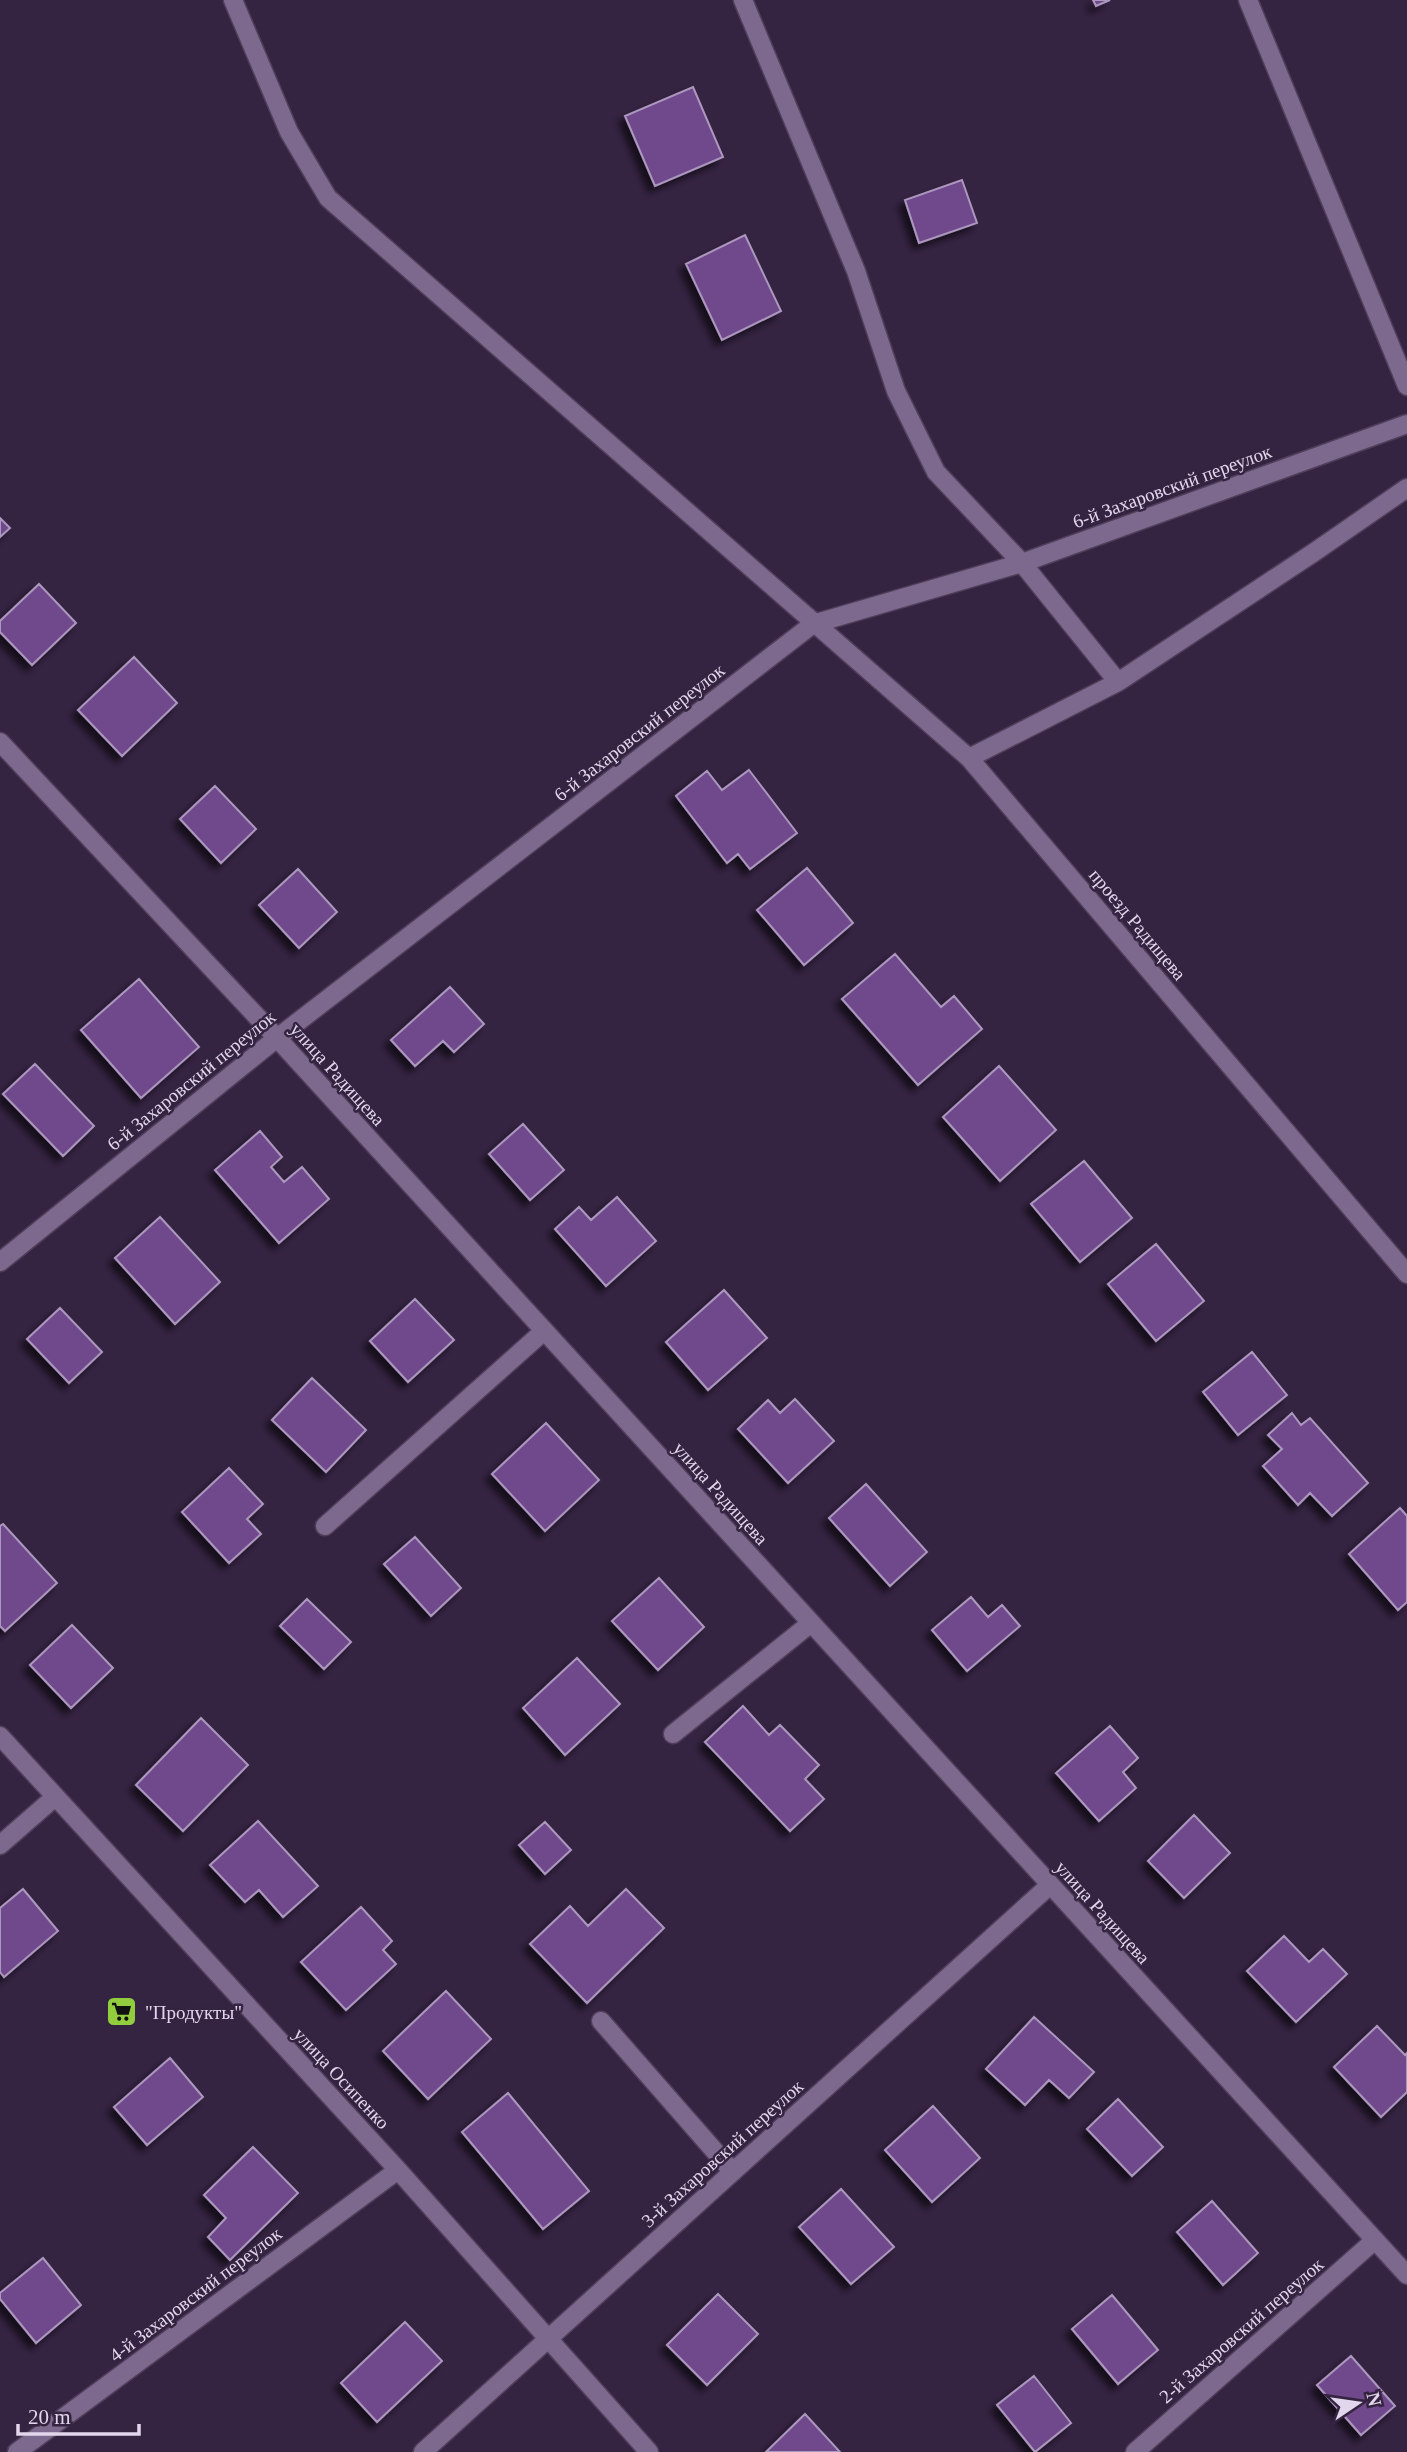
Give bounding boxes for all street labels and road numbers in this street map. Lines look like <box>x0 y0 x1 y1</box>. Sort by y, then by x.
street label: 6-й Захаровский переулок <box>1070 440 1275 532</box>
street label: 6-й Захаровский переулок <box>550 659 729 805</box>
street label: проезд Радищева <box>1085 864 1191 985</box>
street label: 6-й Захаровский переулок <box>103 1006 280 1155</box>
street label: улица Радищева <box>286 1019 390 1130</box>
street label: улица Радищева <box>669 1438 773 1549</box>
street label: улица Радищева <box>1051 1857 1155 1968</box>
street label: улица Осипенко <box>289 2023 394 2133</box>
street label: 3-й Захаровский переулок <box>637 2075 808 2231</box>
street label: 4-й Захаровский переулок <box>105 2222 286 2366</box>
street label: 2-й Захаровский переулок <box>1155 2253 1328 2407</box>

